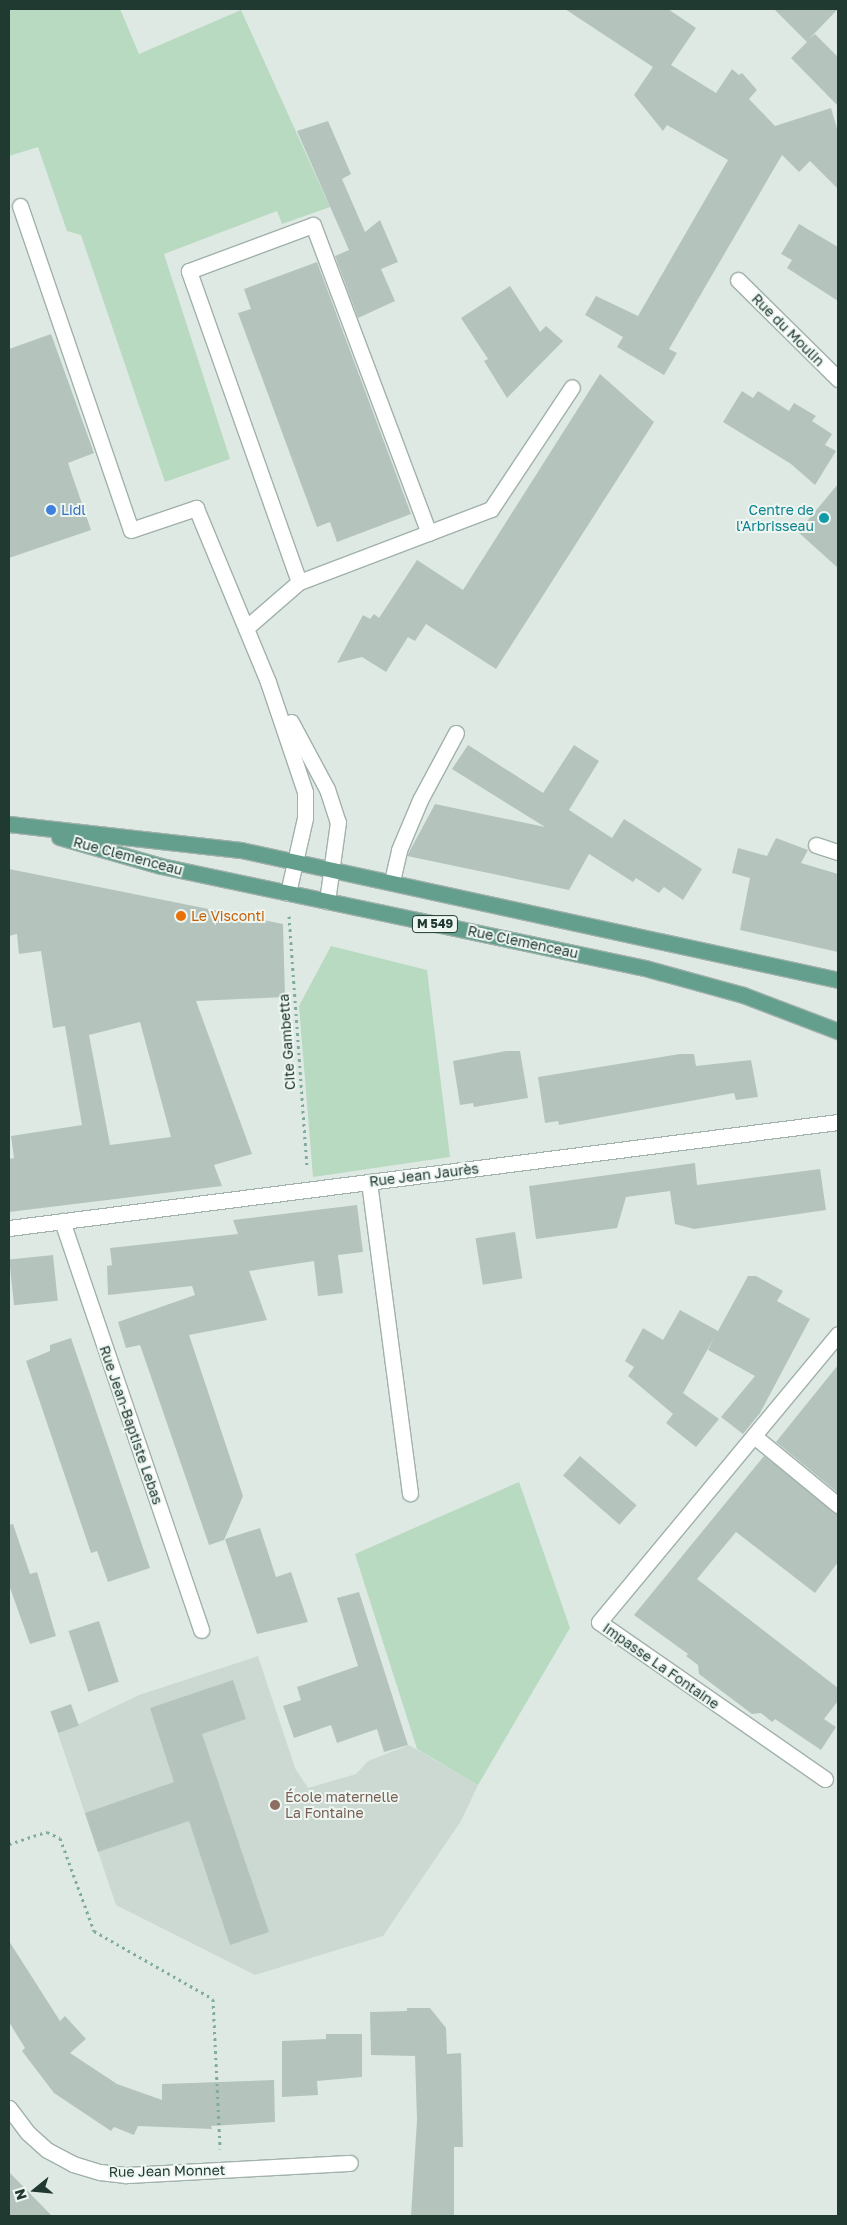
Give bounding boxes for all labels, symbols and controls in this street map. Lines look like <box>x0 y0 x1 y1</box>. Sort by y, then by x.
street label: Rue du Moulin <box>748 290 828 370</box>
place label: Lidl <box>61 502 86 518</box>
place label: Centre de l'Arbrisseau <box>736 502 814 534</box>
marker: Lidl <box>45 504 57 516</box>
marker: Centre de l'Arbrisseau <box>818 512 830 524</box>
street label: Rue Clemenceau <box>71 833 185 879</box>
place label: Le Visconti <box>191 908 265 924</box>
marker: Le Visconti <box>175 910 187 922</box>
road number: M 549 <box>411 914 459 934</box>
street label: Rue Clemenceau <box>466 922 580 962</box>
street label: Cite Gambetta <box>275 993 299 1091</box>
street label: Rue Jean Jaurès <box>368 1160 480 1190</box>
street label: Rue Jean-Baptiste Lebas <box>96 1343 166 1507</box>
street label: Impasse La Fontaine <box>600 1619 722 1713</box>
place label: École maternelle La Fontaine <box>285 1789 398 1821</box>
marker: École maternelle La Fontaine <box>269 1799 281 1811</box>
street label: Rue Jean Monnet <box>109 2162 225 2180</box>
north arrow <box>10 2165 60 2215</box>
text: N <box>10 2187 30 2202</box>

